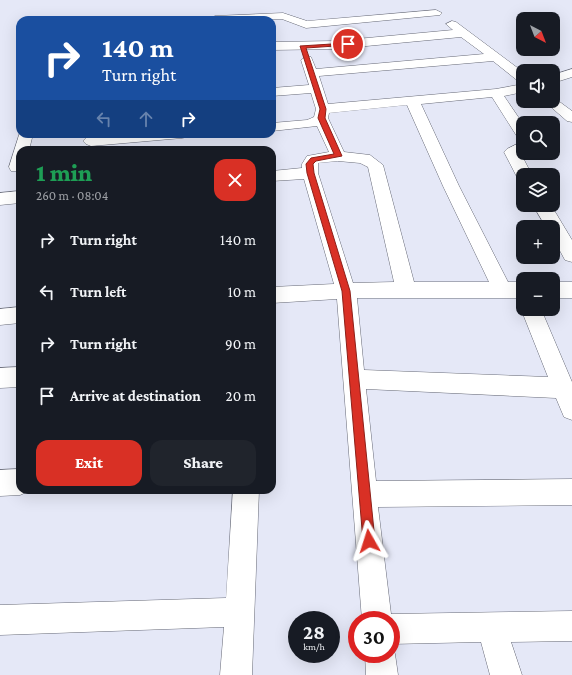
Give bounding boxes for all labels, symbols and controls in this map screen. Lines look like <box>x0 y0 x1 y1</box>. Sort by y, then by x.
north arrow <box>516 12 560 56</box>
map controls <box>516 12 560 316</box>
pin <box>331 27 365 61</box>
icon: right <box>36 32 88 84</box>
text: 140 m <box>102 32 174 63</box>
icon: arrive <box>337 33 359 55</box>
button: sound <box>516 64 560 108</box>
text: Turn right <box>102 65 176 85</box>
icon: left <box>93 108 115 130</box>
icon: ahead <box>135 108 157 130</box>
icon: right <box>177 108 199 130</box>
button: search <box>516 116 560 160</box>
text: 1 min <box>36 159 92 186</box>
button: close <box>214 159 256 201</box>
button: layers <box>516 168 560 212</box>
text: 260 m · 08:04 <box>36 188 108 203</box>
button: + <box>516 220 560 264</box>
icon: right <box>36 229 58 251</box>
text: Turn right <box>70 232 137 248</box>
text: 140 m <box>220 232 256 248</box>
button: − <box>516 272 560 316</box>
icon: left <box>36 281 58 303</box>
text: Turn left <box>70 284 126 300</box>
text: 10 m <box>228 284 256 300</box>
icon: right <box>36 333 58 355</box>
text: Turn right <box>70 336 137 352</box>
text: 90 m <box>225 336 256 352</box>
icon: arrive <box>36 385 58 407</box>
text: Arrive at destination <box>70 388 201 404</box>
text: 20 m <box>226 388 256 404</box>
button: Exit <box>36 440 142 486</box>
button: Share <box>150 440 256 486</box>
position arrow <box>348 520 390 562</box>
speed limit sign: 30 <box>348 611 400 663</box>
text: 28 <box>303 621 325 643</box>
text: km/h <box>303 641 325 652</box>

